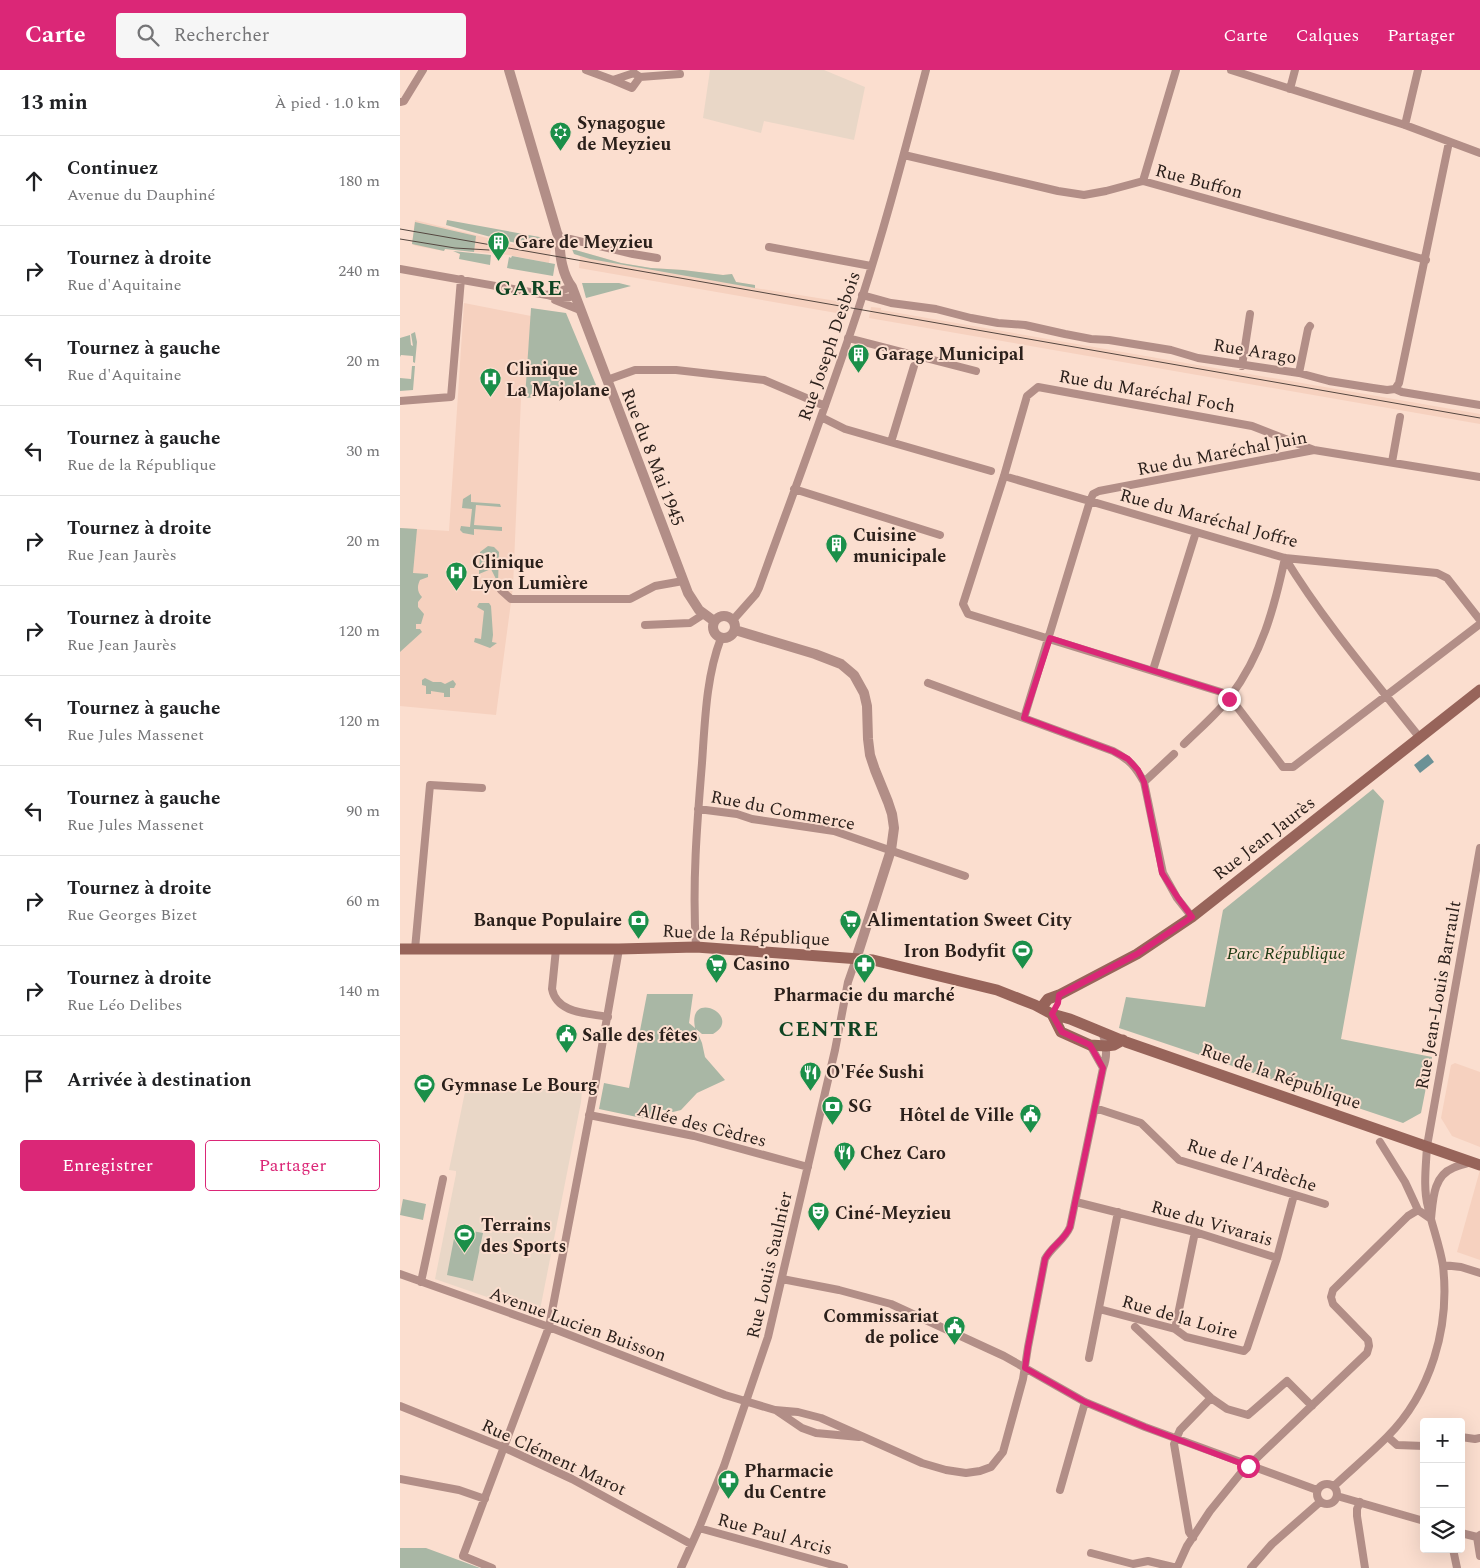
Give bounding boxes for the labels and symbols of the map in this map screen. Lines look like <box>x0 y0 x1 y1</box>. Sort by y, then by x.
place label: Synagogue de Meyzieu <box>577 110 672 158</box>
synagogue icon: Synagogue de Meyzieu <box>549 121 573 152</box>
street label: Rue Buffon <box>1152 157 1246 206</box>
place label: Gare de Meyzieu <box>515 229 654 256</box>
building icon: Gare de Meyzieu <box>487 230 511 261</box>
street label: Rue Joseph Desbois <box>791 268 868 425</box>
district label: GARE <box>495 272 563 305</box>
street label: Rue Arago <box>1211 332 1299 371</box>
place label: Garage Municipal <box>875 341 1024 368</box>
building icon: Garage Municipal <box>847 342 871 373</box>
place label: Clinique La Majolane <box>506 356 610 404</box>
street label: Rue du Maréchal Foch <box>1057 363 1237 420</box>
hospital icon: Clinique La Majolane <box>478 367 502 398</box>
street label: Rue du 8 Mai 1945 <box>614 384 691 530</box>
street label: Rue du Maréchal Juin <box>1135 424 1309 483</box>
street label: Rue du Maréchal Joffre <box>1117 482 1301 555</box>
place label: Cuisine municipale <box>853 522 946 570</box>
building icon: Cuisine municipale <box>825 533 849 564</box>
place label: Clinique Lyon Lumière <box>472 549 588 597</box>
hospital icon: Clinique Lyon Lumière <box>444 560 468 591</box>
route end <box>1218 688 1241 711</box>
street label: Rue du Commerce <box>708 783 858 838</box>
street label: Rue Jean Jaurès <box>1207 790 1321 887</box>
street label: Rue Jean-Louis Barrault <box>1409 898 1468 1092</box>
place label: Banque Populaire <box>473 907 622 934</box>
place label: Alimentation Sweet City <box>867 907 1073 934</box>
bank icon: Banque Populaire <box>626 908 650 939</box>
supermarket icon: Alimentation Sweet City <box>839 908 863 939</box>
street label: Rue de la République <box>661 918 830 953</box>
place label: Iron Bodyfit <box>904 938 1006 965</box>
sports icon: Iron Bodyfit <box>1010 939 1034 970</box>
park label: Parc République <box>1226 940 1346 967</box>
place label: Casino <box>733 951 790 978</box>
supermarket icon: Casino <box>705 952 729 983</box>
pharmacy icon: Pharmacie du marché <box>852 953 876 984</box>
place label: Pharmacie du marché <box>773 982 955 1009</box>
district label: CENTRE <box>779 1013 879 1046</box>
place label: Salle des fêtes <box>582 1022 698 1049</box>
public building icon: Salle des fêtes <box>554 1023 578 1054</box>
street label: Rue de la République <box>1197 1036 1365 1117</box>
place label: O'Fée Sushi <box>826 1059 924 1086</box>
restaurant icon: O'Fée Sushi <box>798 1060 822 1091</box>
place label: Gymnase Le Bourg <box>441 1072 598 1099</box>
sports icon: Gymnase Le Bourg <box>413 1073 437 1104</box>
place label: SG <box>848 1093 873 1120</box>
bank icon: SG <box>820 1094 844 1125</box>
street label: Allée des Cèdres <box>634 1096 769 1155</box>
place label: Hôtel de Ville <box>899 1102 1014 1129</box>
public building icon: Hôtel de Ville <box>1018 1103 1042 1134</box>
street label: Rue de l'Ardèche <box>1183 1132 1320 1199</box>
place label: Chez Caro <box>860 1140 946 1167</box>
restaurant icon: Chez Caro <box>832 1141 856 1172</box>
street label: Rue Louis Saulnier <box>739 1189 800 1341</box>
street label: Rue du Vivarais <box>1148 1193 1276 1254</box>
place label: Ciné-Meyzieu <box>835 1200 951 1227</box>
theatre icon: Ciné-Meyzieu <box>807 1201 831 1232</box>
place label: Terrains des Sports <box>481 1212 566 1260</box>
sports icon: Terrains des Sports <box>453 1223 477 1254</box>
street label: Avenue Lucien Buisson <box>486 1280 670 1369</box>
street label: Rue de la Loire <box>1119 1288 1241 1347</box>
place label: Commissariat de police <box>823 1303 939 1351</box>
public building icon: Commissariat de police <box>943 1314 967 1345</box>
street label: Rue Clément Marot <box>477 1412 631 1503</box>
route start <box>1237 1455 1260 1478</box>
place label: Pharmacie du Centre <box>744 1458 833 1506</box>
pharmacy icon: Pharmacie du Centre <box>716 1469 740 1500</box>
street label: Rue Paul Arcis <box>715 1506 835 1563</box>

